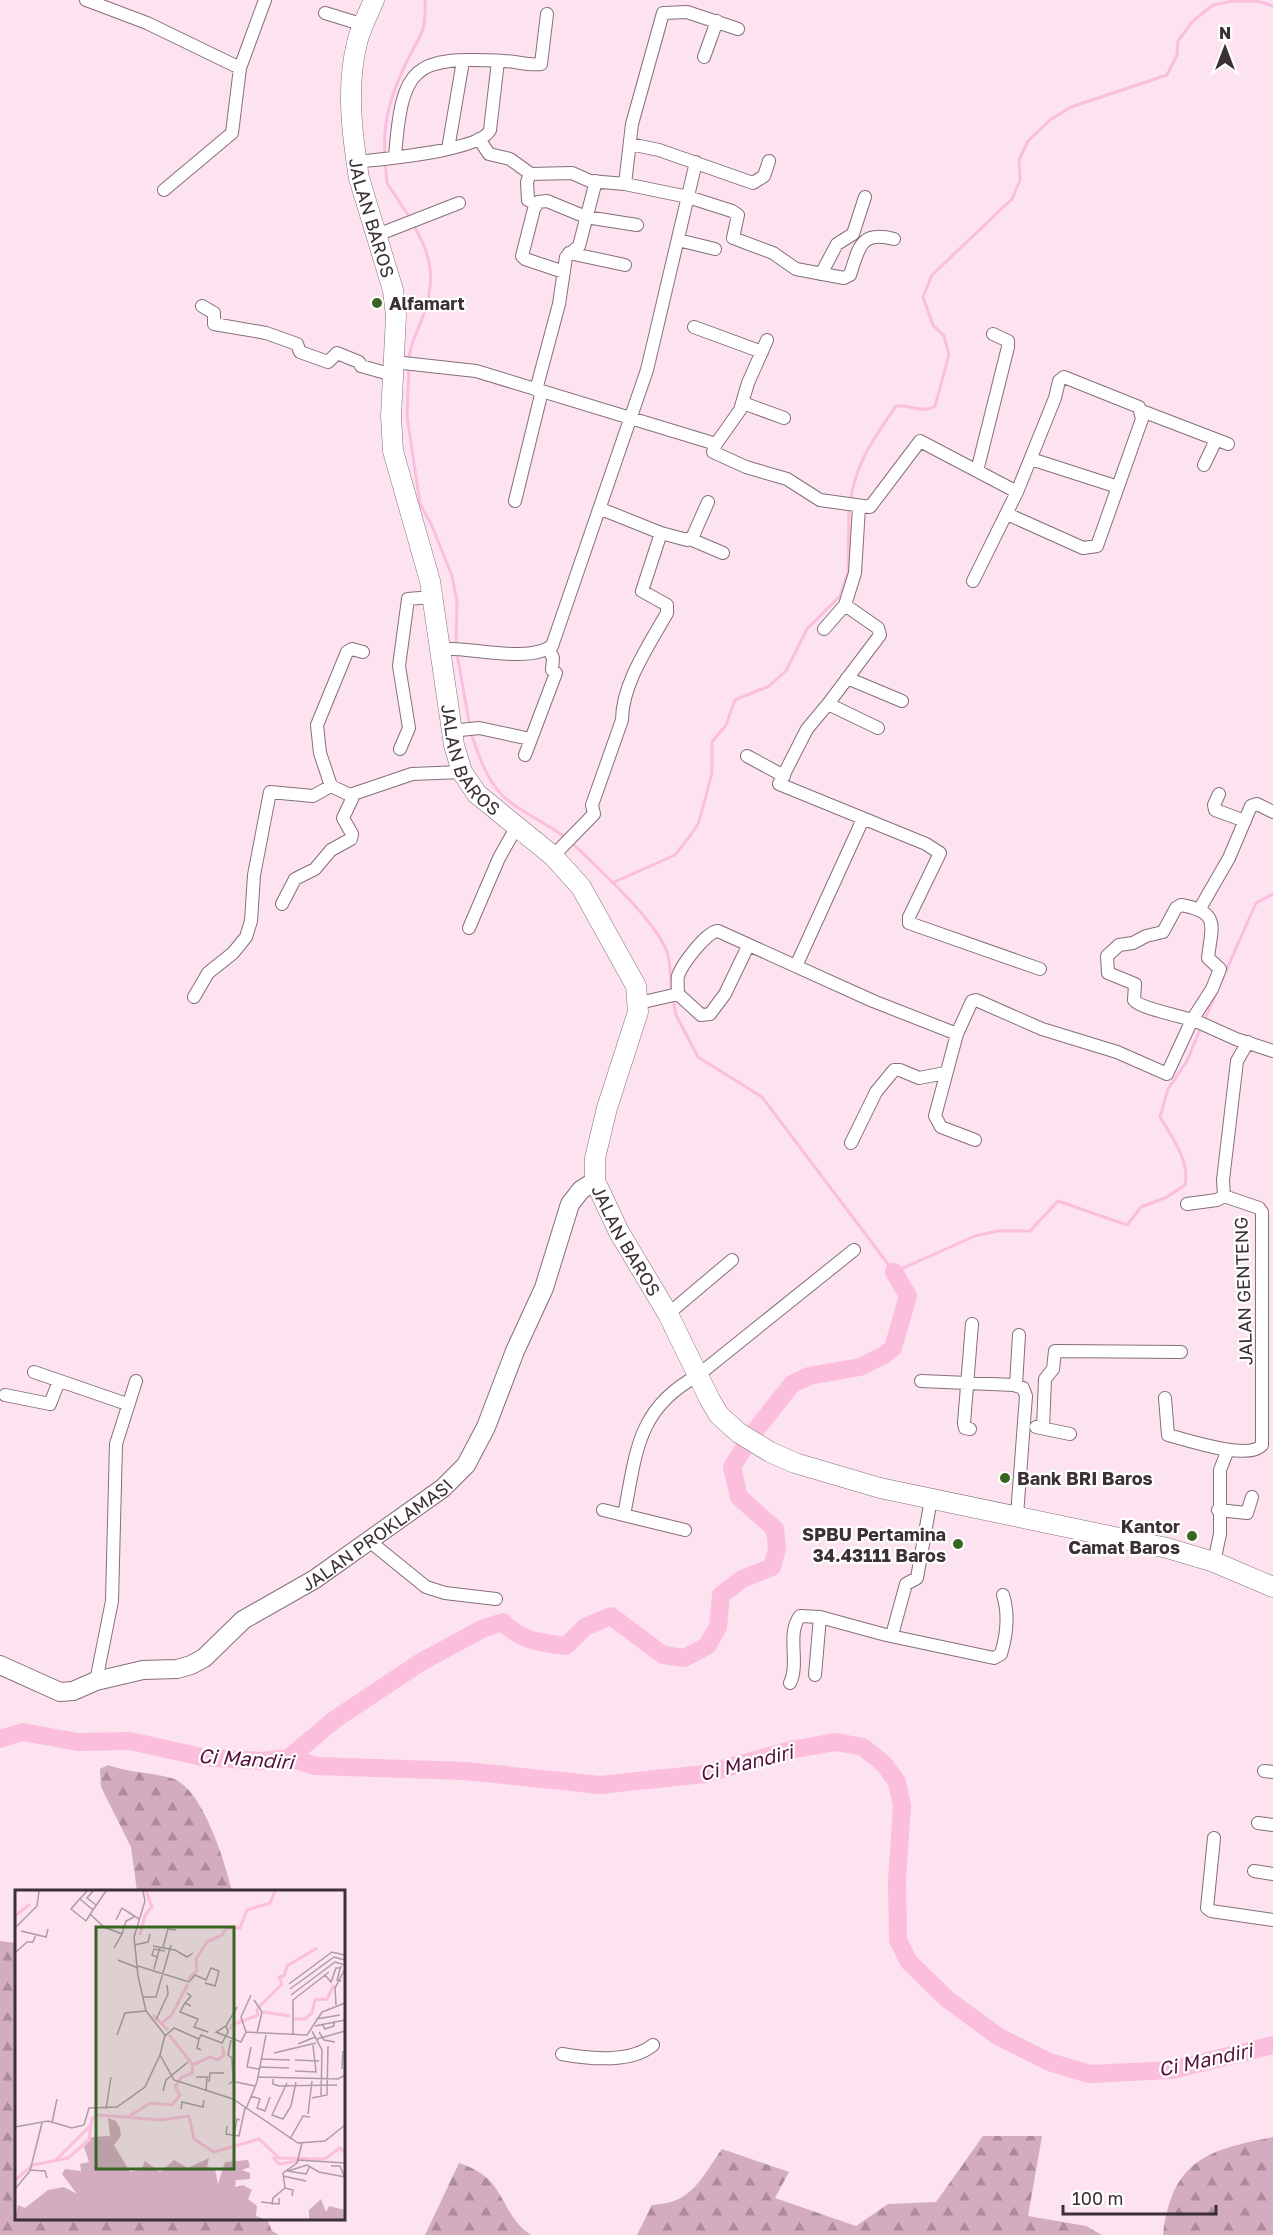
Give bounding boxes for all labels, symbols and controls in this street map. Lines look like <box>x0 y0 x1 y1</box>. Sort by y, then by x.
north arrow <box>1195 18 1255 78</box>
text: N <box>1219 23 1231 43</box>
street label: JALAN BAROS <box>345 157 400 280</box>
place label: Alfamart <box>389 292 465 314</box>
marker: Alfamart <box>370 296 384 310</box>
street label: JALAN BAROS <box>437 703 505 820</box>
street label: JALAN BAROS <box>587 1181 666 1300</box>
street label: JALAN GENTENG <box>1229 1216 1257 1366</box>
place label: Bank BRI Baros <box>1017 1467 1153 1489</box>
marker: Bank BRI Baros <box>998 1471 1012 1485</box>
street label: JALAN PROKLAMASI <box>298 1474 457 1595</box>
place label: Kantor Camat Baros <box>1068 1515 1180 1558</box>
place label: SPBU Pertamina 34.43111 Baros <box>802 1523 946 1566</box>
marker: Kantor Camat Baros <box>1185 1529 1199 1543</box>
marker: SPBU Pertamina 34.43111 Baros <box>951 1537 965 1551</box>
water label: Ci Mandiri <box>697 1738 798 1785</box>
water label: Ci Mandiri <box>197 1743 297 1773</box>
inset map <box>15 1890 345 2220</box>
water label: Ci Mandiri <box>1156 2037 1257 2081</box>
scale bar <box>1063 2178 1216 2216</box>
text: 100 m <box>1072 2187 1123 2209</box>

